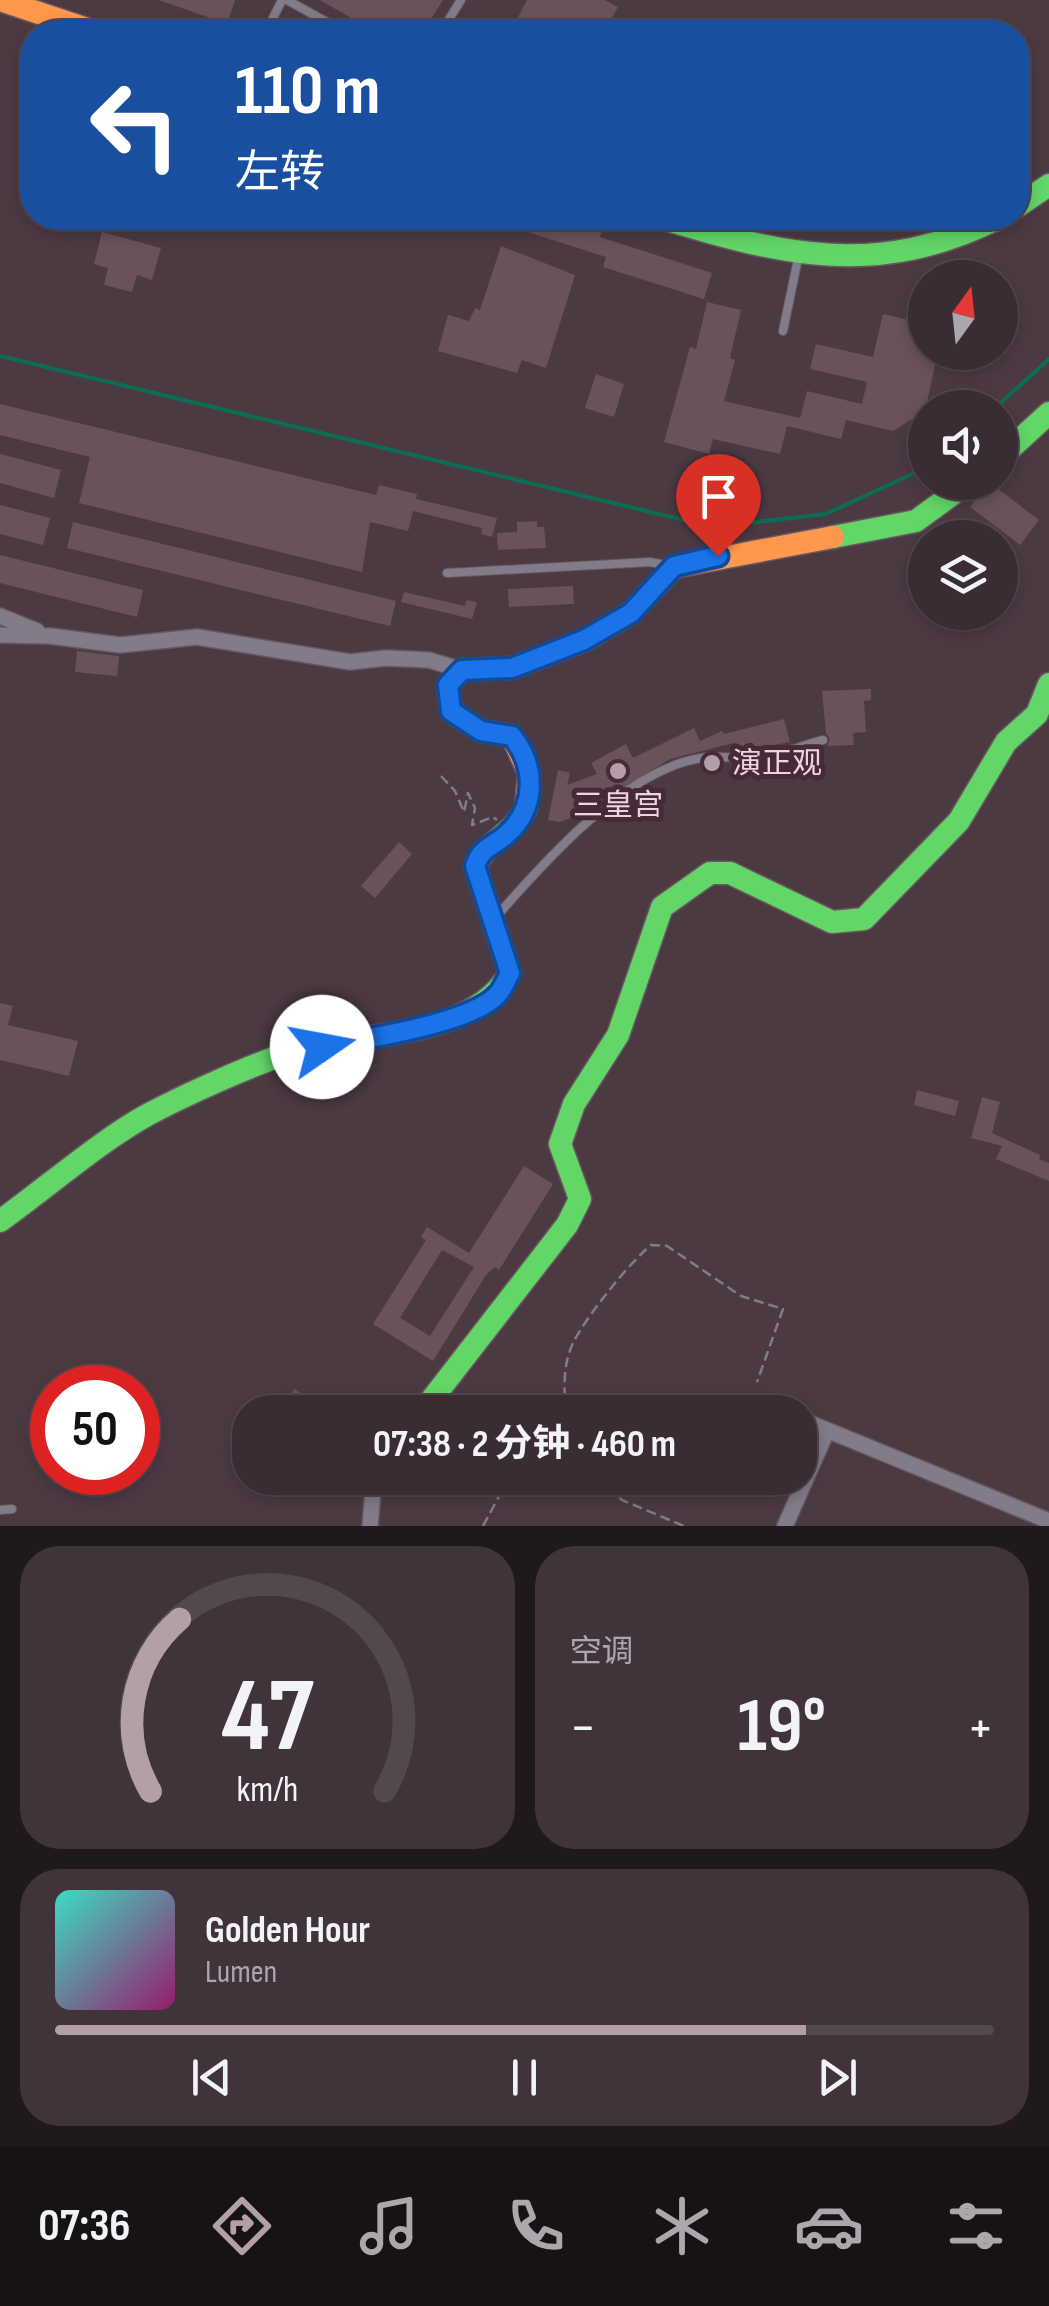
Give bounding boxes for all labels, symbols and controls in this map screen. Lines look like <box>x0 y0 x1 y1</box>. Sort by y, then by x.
text: 110 m <box>235 50 381 134</box>
icon: left <box>70 60 200 190</box>
text: 左转 <box>235 146 325 201</box>
north arrow <box>908 260 1018 370</box>
map controls <box>908 260 1018 630</box>
button: sound <box>908 390 1018 500</box>
pin <box>676 454 761 557</box>
icon: arrive <box>691 469 746 524</box>
button: layers <box>908 520 1018 630</box>
place label: 演正观 <box>732 746 822 782</box>
marker: 演正观 <box>701 752 723 774</box>
marker: 三皇宫 <box>607 760 629 782</box>
place label: 三皇宫 <box>573 788 663 824</box>
position arrow <box>270 995 374 1099</box>
speed limit sign: 50 <box>30 1365 160 1495</box>
text: 07:38 · 2 分钟 · 460 m <box>373 1422 676 1467</box>
text: 空调 <box>570 1633 634 1672</box>
text: 47 <box>221 1655 314 1780</box>
text: 19° <box>738 1682 826 1773</box>
text: − <box>570 1695 596 1762</box>
text: + <box>967 1695 994 1762</box>
text: km/h <box>236 1769 298 1812</box>
text: Golden Hour <box>205 1908 370 1953</box>
text: Lumen <box>205 1953 277 1992</box>
icon: previous <box>184 2050 239 2105</box>
icon: pause <box>497 2050 552 2105</box>
icon: next <box>810 2050 865 2105</box>
icon: directions <box>207 2191 277 2261</box>
icon: music <box>354 2191 424 2261</box>
icon: phone <box>501 2191 571 2261</box>
icon: climate <box>647 2191 717 2261</box>
icon: car <box>794 2191 864 2261</box>
icon: filters <box>941 2191 1011 2261</box>
text: 07:36 <box>38 2199 131 2254</box>

